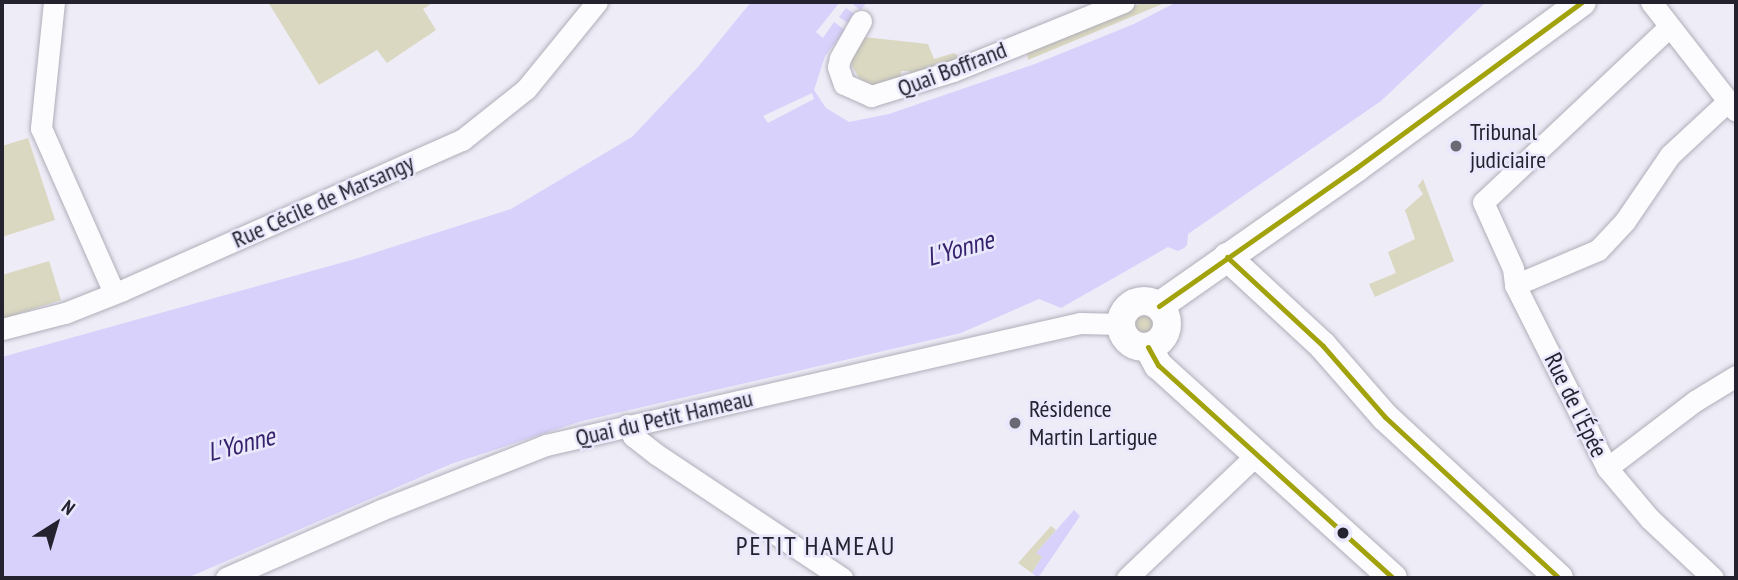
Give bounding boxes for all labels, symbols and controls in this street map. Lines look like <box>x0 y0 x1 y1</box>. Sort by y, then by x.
street label: Quai Boffrand <box>893 35 1011 103</box>
place label: Tribunal judiciaire <box>1470 118 1546 174</box>
marker: Tribunal judiciaire <box>1448 138 1464 154</box>
street label: Rue Cécile de Marsangy <box>228 148 418 254</box>
water label: L'Yonne <box>923 224 997 272</box>
street label: Rue de l'Épée <box>1538 348 1614 462</box>
street label: Quai du Petit Hameau <box>573 384 755 452</box>
place label: Résidence Martin Lartigue <box>1029 395 1157 451</box>
marker: Résidence Martin Lartigue <box>1007 415 1023 431</box>
water label: L'Yonne <box>204 420 278 468</box>
north arrow <box>21 489 91 559</box>
text: N <box>57 495 80 520</box>
unlabelled marker <box>1336 526 1350 540</box>
district label: PETIT HAMEAU <box>737 530 895 562</box>

